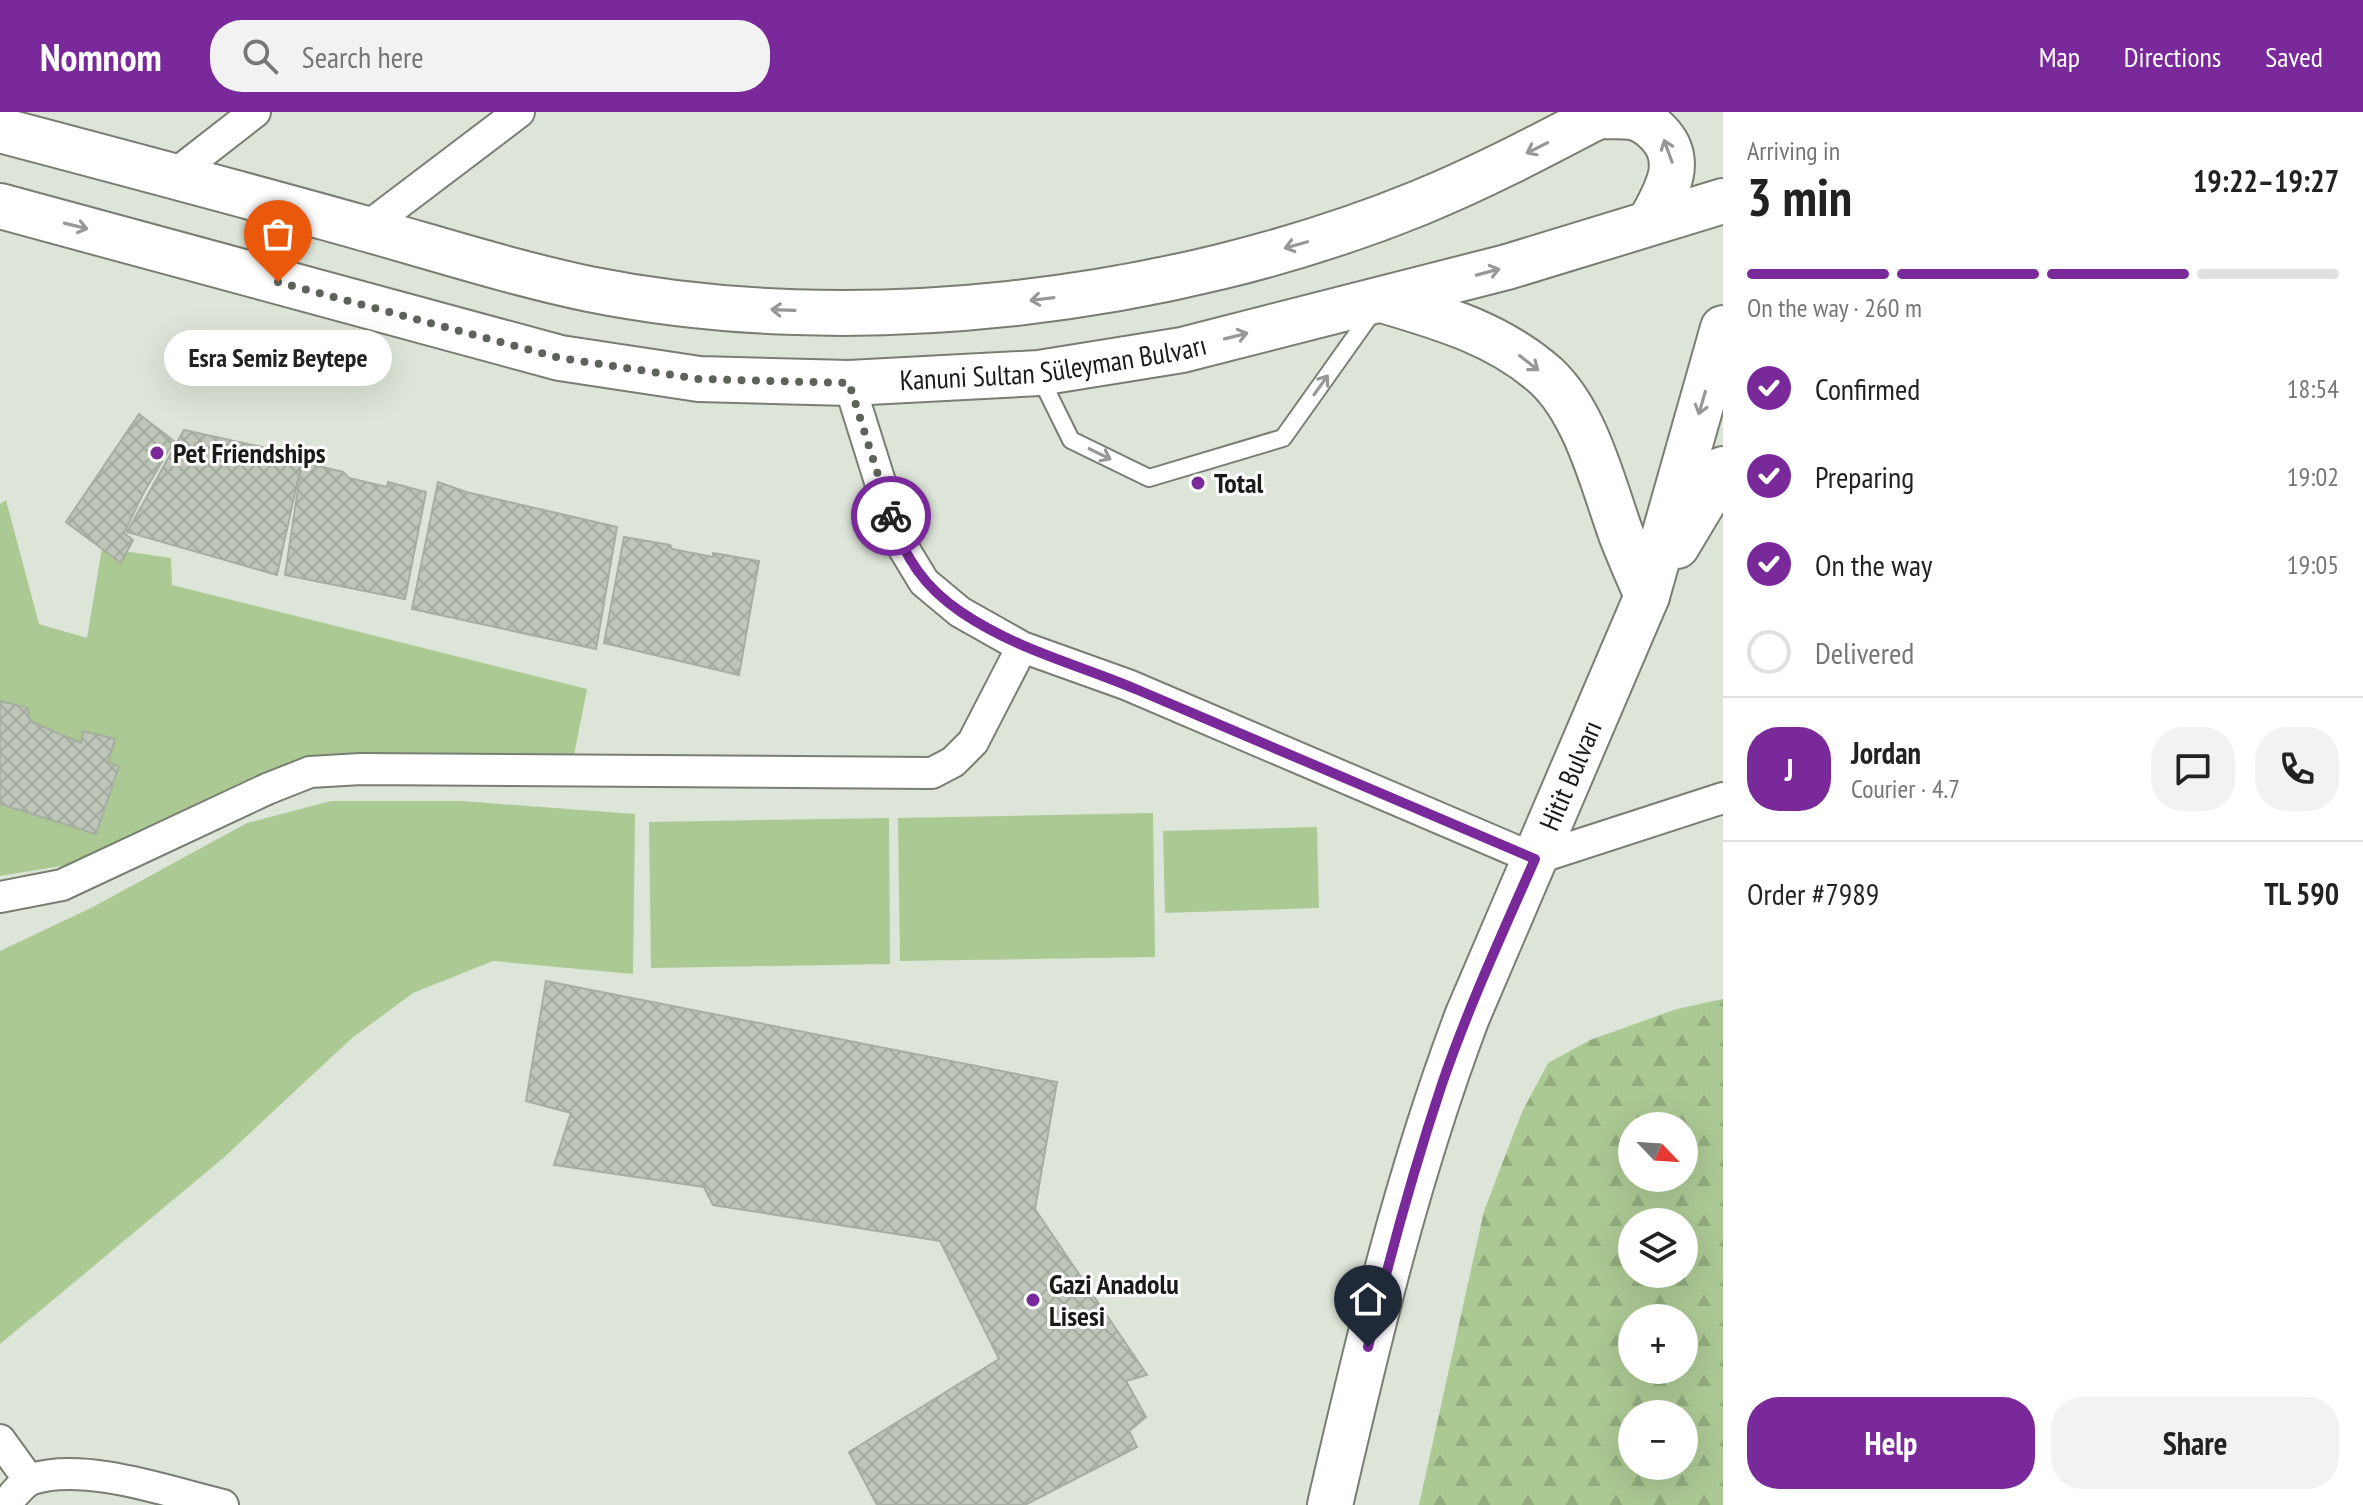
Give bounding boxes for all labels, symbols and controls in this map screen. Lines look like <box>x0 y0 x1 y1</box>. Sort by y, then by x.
search box <box>210 20 770 92</box>
text: Nomnom <box>40 32 162 81</box>
icon: search <box>238 34 282 78</box>
text: Search here <box>302 37 424 76</box>
text: Map <box>2039 38 2080 75</box>
text: Directions <box>2124 38 2221 75</box>
text: Saved <box>2265 38 2323 75</box>
text: Arriving in <box>1747 134 1840 167</box>
one-way arrow <box>1660 139 1674 163</box>
one-way arrow <box>1526 141 1550 156</box>
text: 19:22–19:27 <box>2193 161 2339 200</box>
text: 3 min <box>1747 163 1852 230</box>
pin <box>244 200 312 282</box>
icon: bag <box>256 212 300 256</box>
one-way arrow <box>62 219 88 234</box>
one-way arrow <box>1284 238 1310 253</box>
one-way arrow <box>1475 263 1501 278</box>
text: On the way · 260 m <box>1747 291 1922 324</box>
one-way arrow <box>1030 292 1055 307</box>
one-way arrow <box>770 302 797 317</box>
street label: Kanuni Sultan Süleyman Bulvarı <box>899 326 1210 398</box>
one-way arrow <box>1223 328 1249 343</box>
callout: Esra Semiz Beytepe <box>164 330 392 386</box>
text: Esra Semiz Beytepe <box>188 341 368 374</box>
one-way arrow <box>1518 355 1539 372</box>
icon: check <box>1747 366 1791 410</box>
text: Confirmed <box>1815 369 1920 408</box>
text: 18:54 <box>2287 372 2339 405</box>
one-way arrow <box>1313 375 1329 397</box>
one-way arrow <box>1693 389 1708 415</box>
place label: Pet Friendships <box>173 434 326 471</box>
marker: Pet Friendships <box>148 444 166 462</box>
one-way arrow <box>1087 447 1111 462</box>
icon: check <box>1747 454 1791 498</box>
text: Preparing <box>1815 457 1914 496</box>
text: 19:02 <box>2287 460 2339 493</box>
place label: Total <box>1214 464 1264 501</box>
marker: Total <box>1189 474 1207 492</box>
courier <box>851 476 931 556</box>
icon: bike <box>869 494 913 538</box>
icon: check <box>1747 542 1791 586</box>
text: On the way <box>1815 545 1932 584</box>
text: 19:05 <box>2287 548 2339 581</box>
text: Delivered <box>1815 633 1914 672</box>
street label: Hitit Bulvarı <box>1530 715 1610 836</box>
button: chat <box>2151 727 2235 811</box>
button: phone <box>2255 727 2339 811</box>
text: Jordan <box>1851 733 1921 772</box>
text: J <box>1785 750 1793 789</box>
text: Courier · 4.7 <box>1851 772 1960 805</box>
text: Order #7989 <box>1747 874 1879 913</box>
text: TL 590 <box>2264 874 2339 913</box>
north arrow <box>1618 1112 1698 1192</box>
map controls <box>1618 1112 1698 1480</box>
button: layers <box>1618 1208 1698 1288</box>
place label: Gazi Anadolu Lisesi <box>1049 1265 1179 1334</box>
pin <box>1334 1265 1402 1347</box>
icon: home <box>1346 1277 1390 1321</box>
marker: Gazi Anadolu Lisesi <box>1024 1291 1042 1309</box>
button: + <box>1618 1304 1698 1384</box>
button: Help <box>1747 1397 2035 1489</box>
button: Share <box>2051 1397 2339 1489</box>
button: − <box>1618 1400 1698 1480</box>

